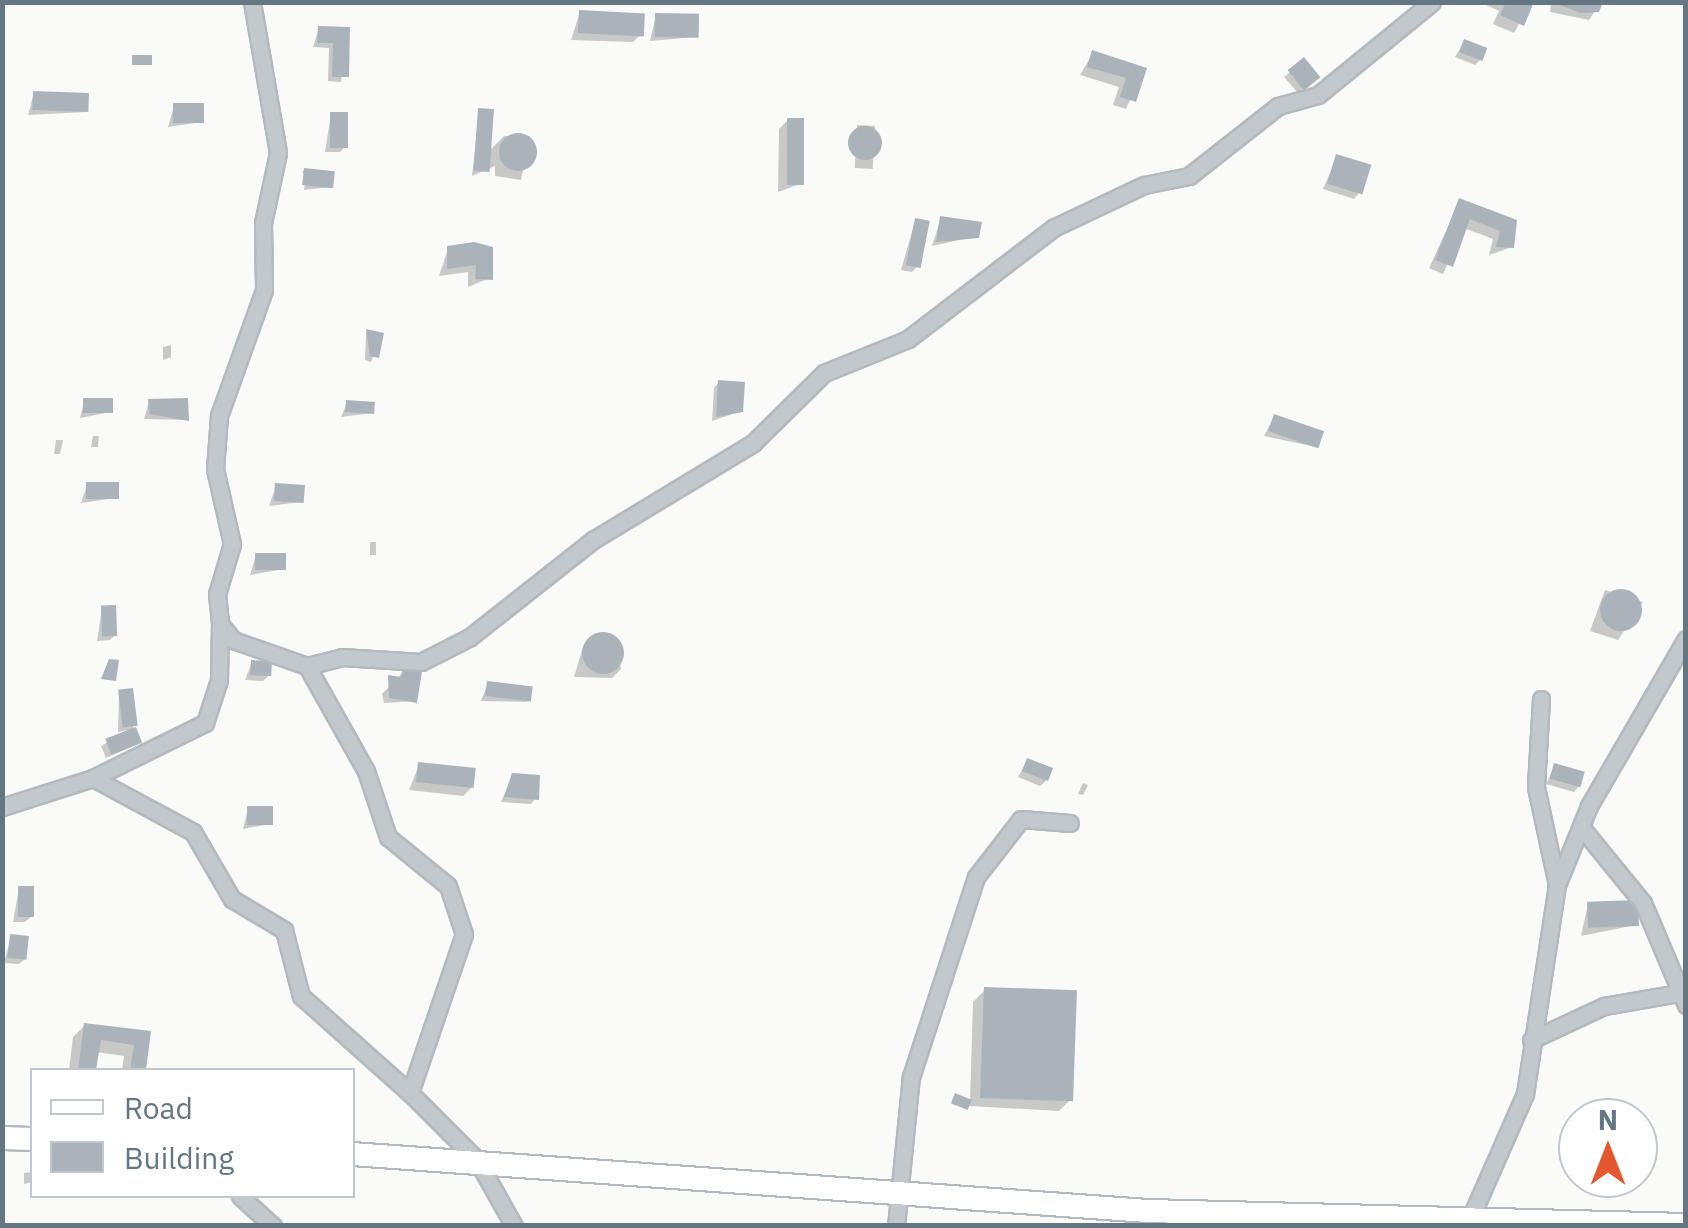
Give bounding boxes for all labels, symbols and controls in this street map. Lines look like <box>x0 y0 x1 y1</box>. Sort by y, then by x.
legend <box>30 1068 355 1198</box>
text: Road <box>124 1088 193 1127</box>
north arrow <box>1558 1098 1658 1198</box>
text: N <box>1598 1101 1618 1138</box>
text: Building <box>124 1138 234 1177</box>

